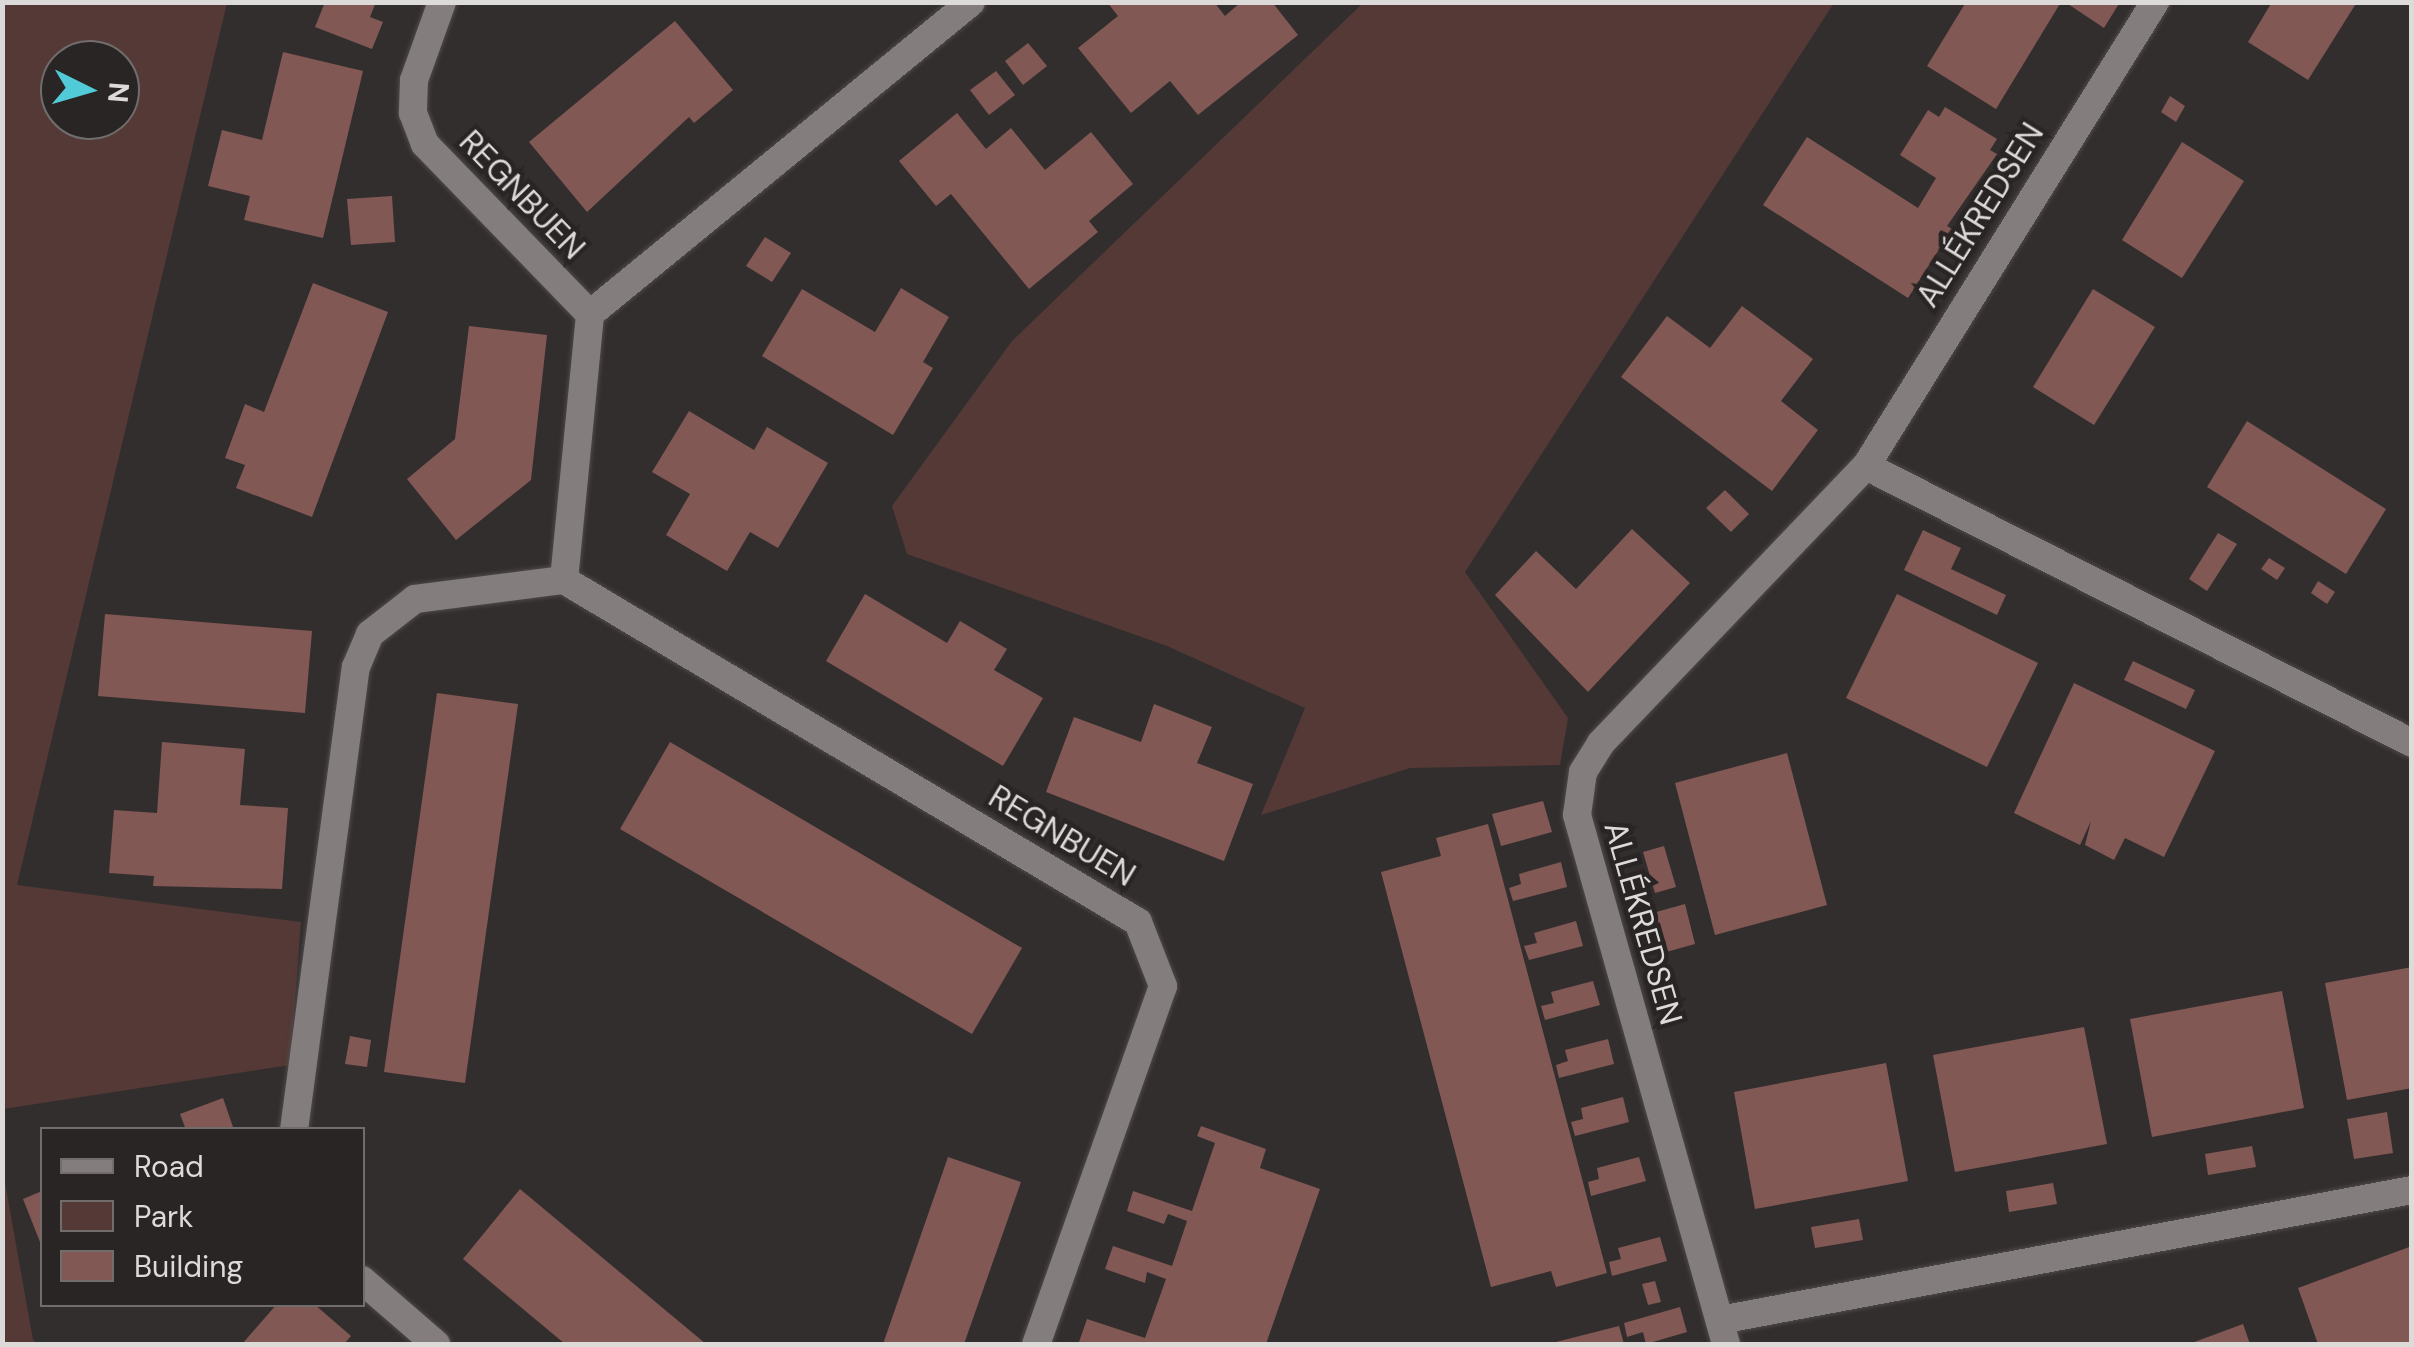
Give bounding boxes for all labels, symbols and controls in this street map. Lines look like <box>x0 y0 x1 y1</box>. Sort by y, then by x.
north arrow <box>40 40 140 140</box>
text: N <box>99 81 138 104</box>
street label: ALLÉKREDSEN <box>1908 116 2052 314</box>
street label: REGNBUEN <box>451 123 593 267</box>
street label: REGNBUEN <box>982 777 1142 895</box>
street label: ALLÉKREDSEN <box>1596 817 1690 1029</box>
legend <box>40 1127 365 1307</box>
text: Road <box>134 1147 204 1186</box>
text: Park <box>134 1197 193 1236</box>
text: Building <box>134 1247 243 1286</box>

